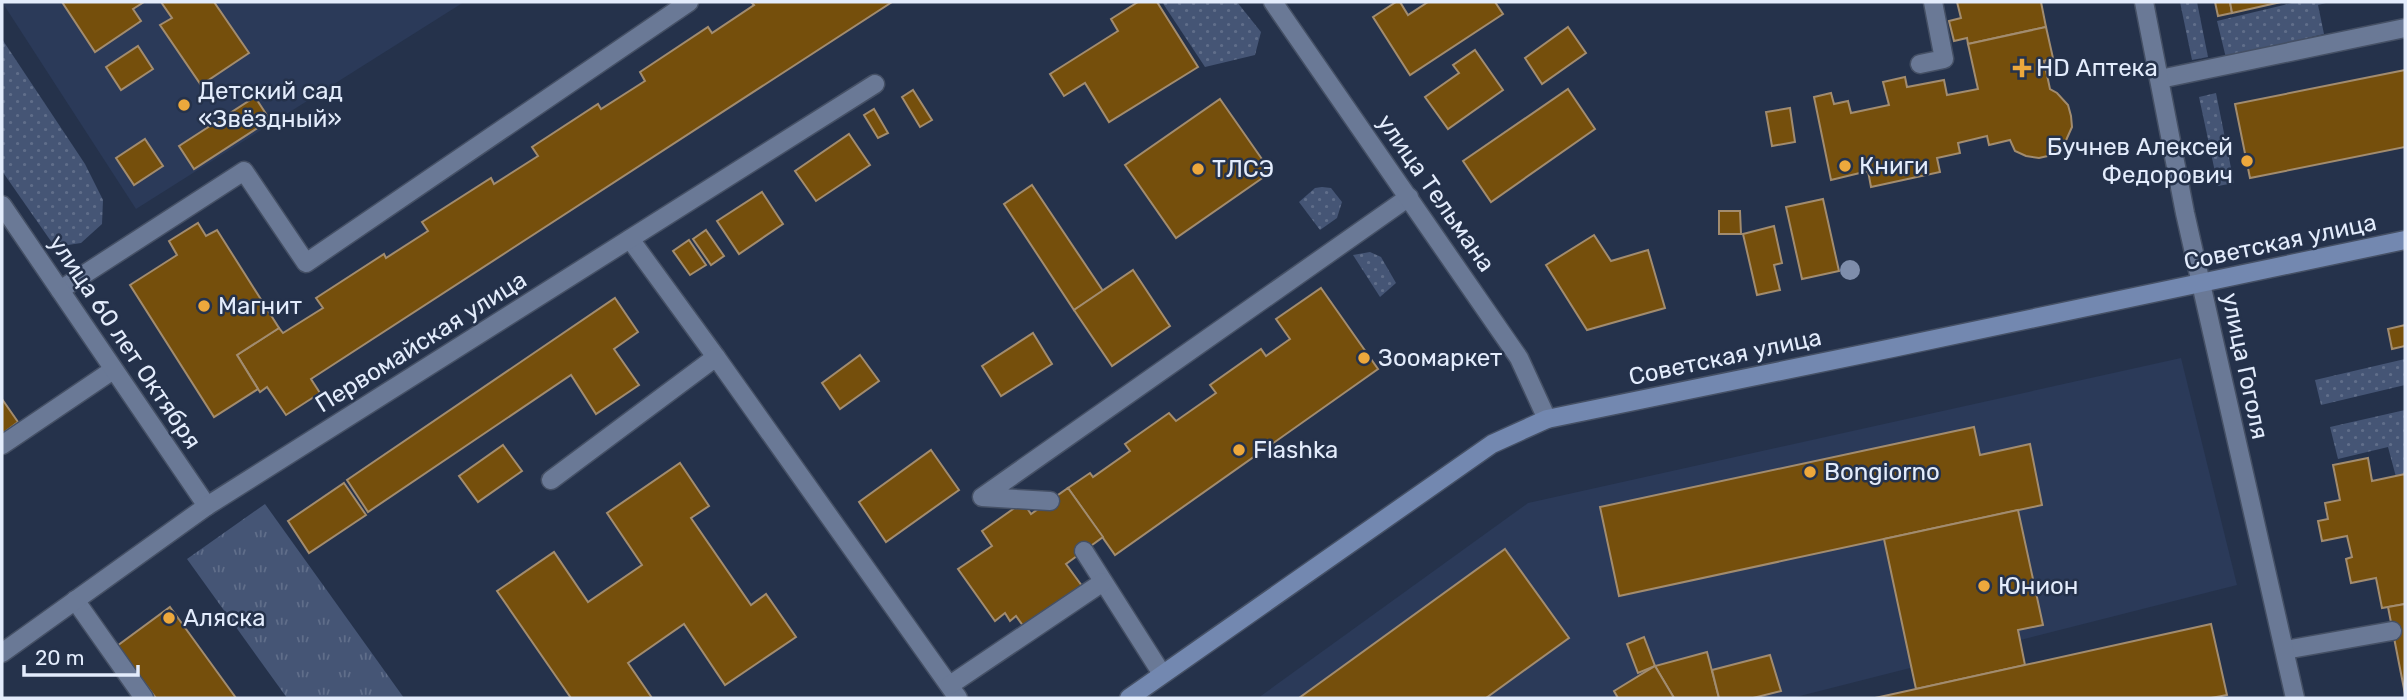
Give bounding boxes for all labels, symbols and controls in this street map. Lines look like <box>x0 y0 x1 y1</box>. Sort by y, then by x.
place label: HD Аптека <box>2036 54 2158 82</box>
marker: HD Аптека <box>2014 60 2030 76</box>
place label: Детский сад «Звёздный» <box>198 77 343 133</box>
marker: Детский сад «Звёздный» <box>176 97 192 113</box>
street label: улица Тельмана <box>1371 109 1501 277</box>
place label: Бучнев Алексей Федорович <box>2047 133 2233 189</box>
place label: Книги <box>1859 152 1929 180</box>
marker: Бучнев Алексей Федорович <box>2239 153 2255 169</box>
place label: ТЛСЭ <box>1212 155 1274 183</box>
marker: Книги <box>1837 158 1853 174</box>
marker: ТЛСЭ <box>1190 161 1206 177</box>
street label: Советская улица <box>2181 208 2379 276</box>
street label: улица 60 лет Октября <box>43 230 207 454</box>
street label: Первомайская улица <box>310 266 532 418</box>
street label: улица Гоголя <box>2216 290 2274 442</box>
place label: Магнит <box>218 292 302 320</box>
marker: Магнит <box>196 298 212 314</box>
street label: Советская улица <box>1626 323 1824 391</box>
place label: Зоомаркет <box>1378 344 1502 372</box>
marker: Зоомаркет <box>1356 350 1372 366</box>
place label: Flashka <box>1253 436 1338 464</box>
marker: Flashka <box>1231 442 1247 458</box>
place label: Bongiorno <box>1824 458 1940 486</box>
marker: Bongiorno <box>1802 464 1818 480</box>
place label: Юнион <box>1998 572 2078 600</box>
marker: Юнион <box>1976 578 1992 594</box>
place label: Аляска <box>183 604 265 632</box>
marker: Аляска <box>161 610 177 626</box>
scale bar <box>24 634 138 678</box>
text: 20 m <box>35 645 84 670</box>

